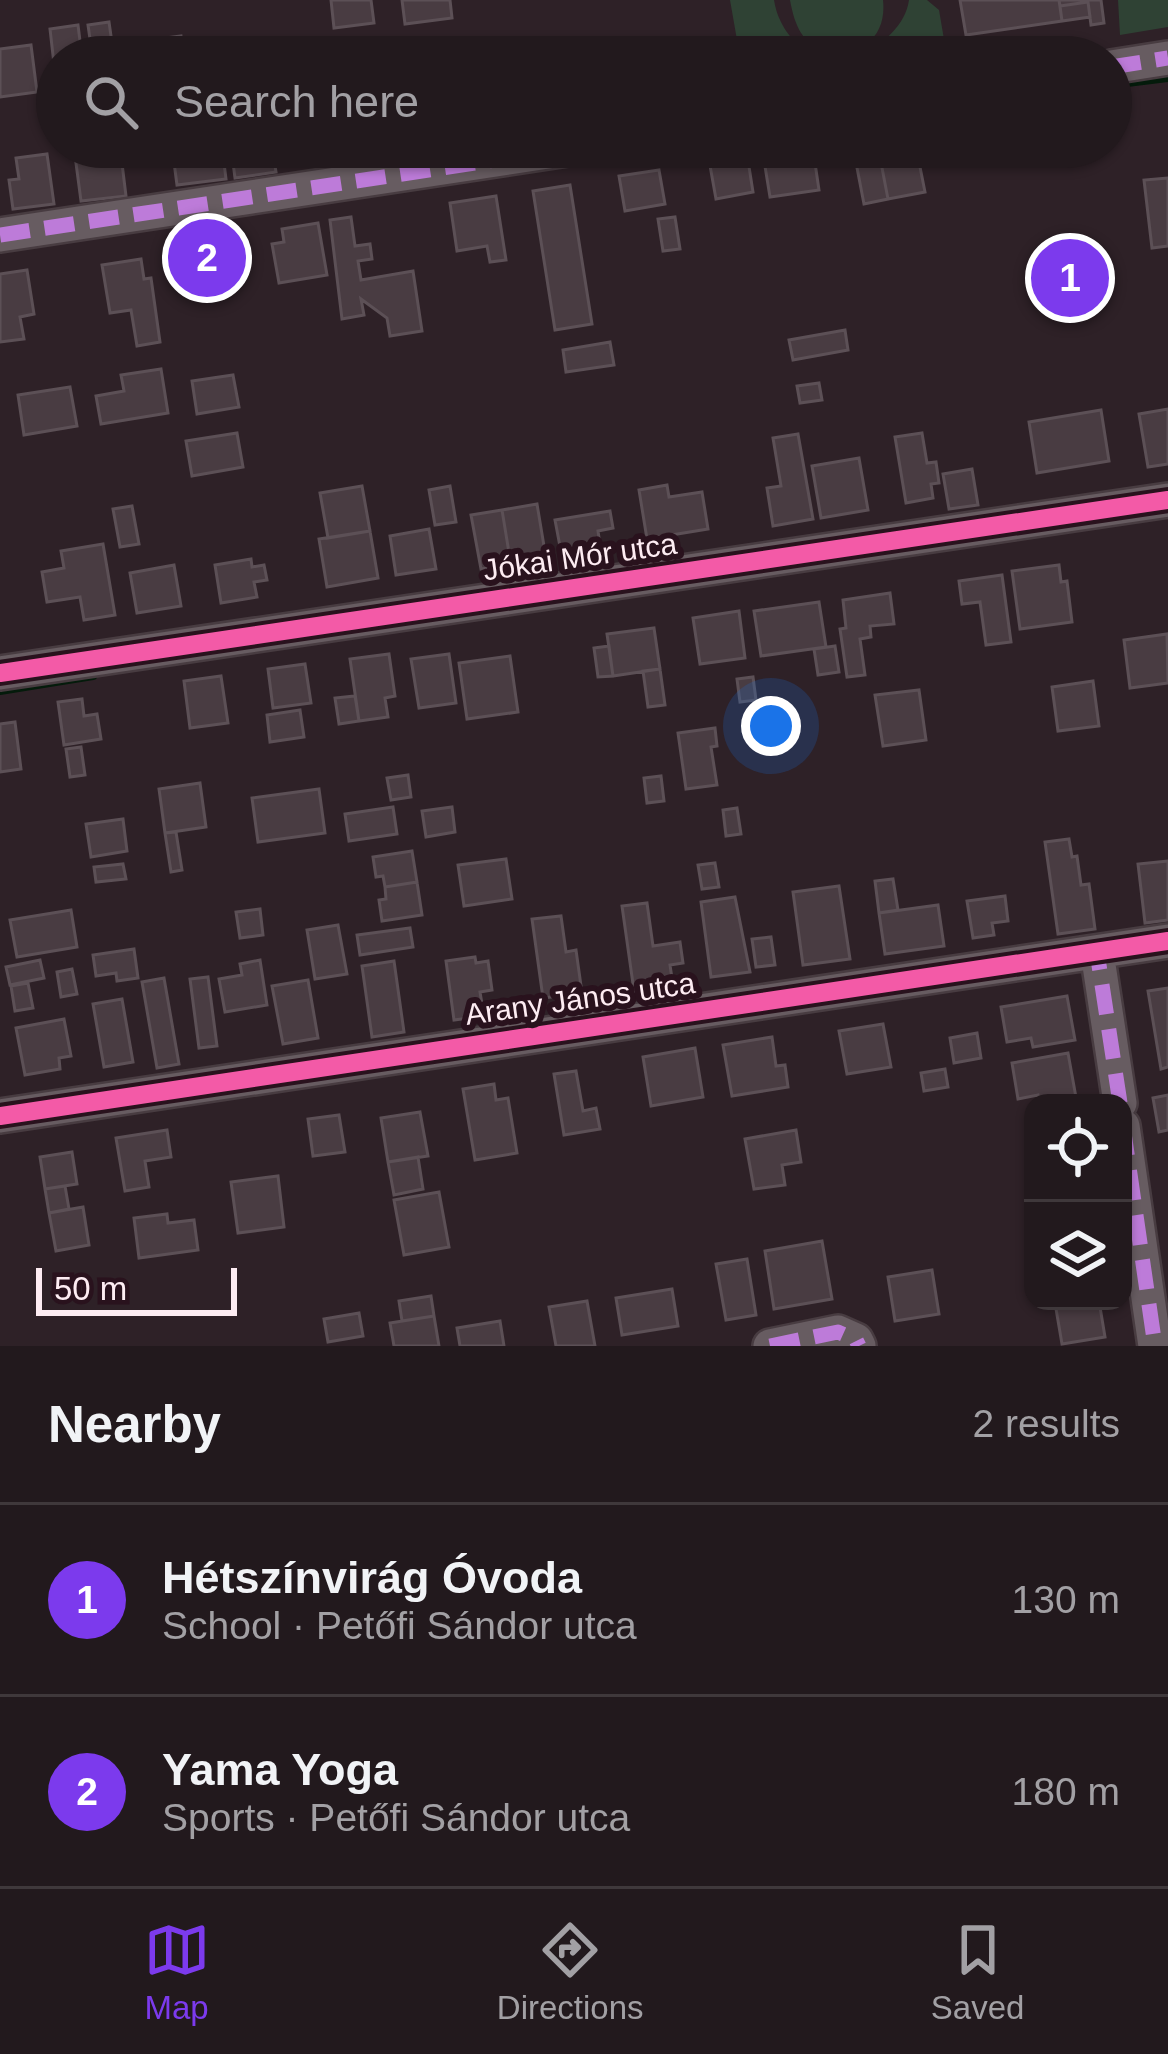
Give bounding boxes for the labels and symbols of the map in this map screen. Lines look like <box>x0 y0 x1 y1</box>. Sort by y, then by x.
pin: 2 <box>168 213 246 303</box>
pin: 1 <box>1031 233 1109 323</box>
street label: Jókai Mór utca <box>481 527 679 586</box>
your location <box>741 696 801 756</box>
street label: Arany János utca <box>463 966 697 1031</box>
scale bar <box>36 1262 237 1315</box>

